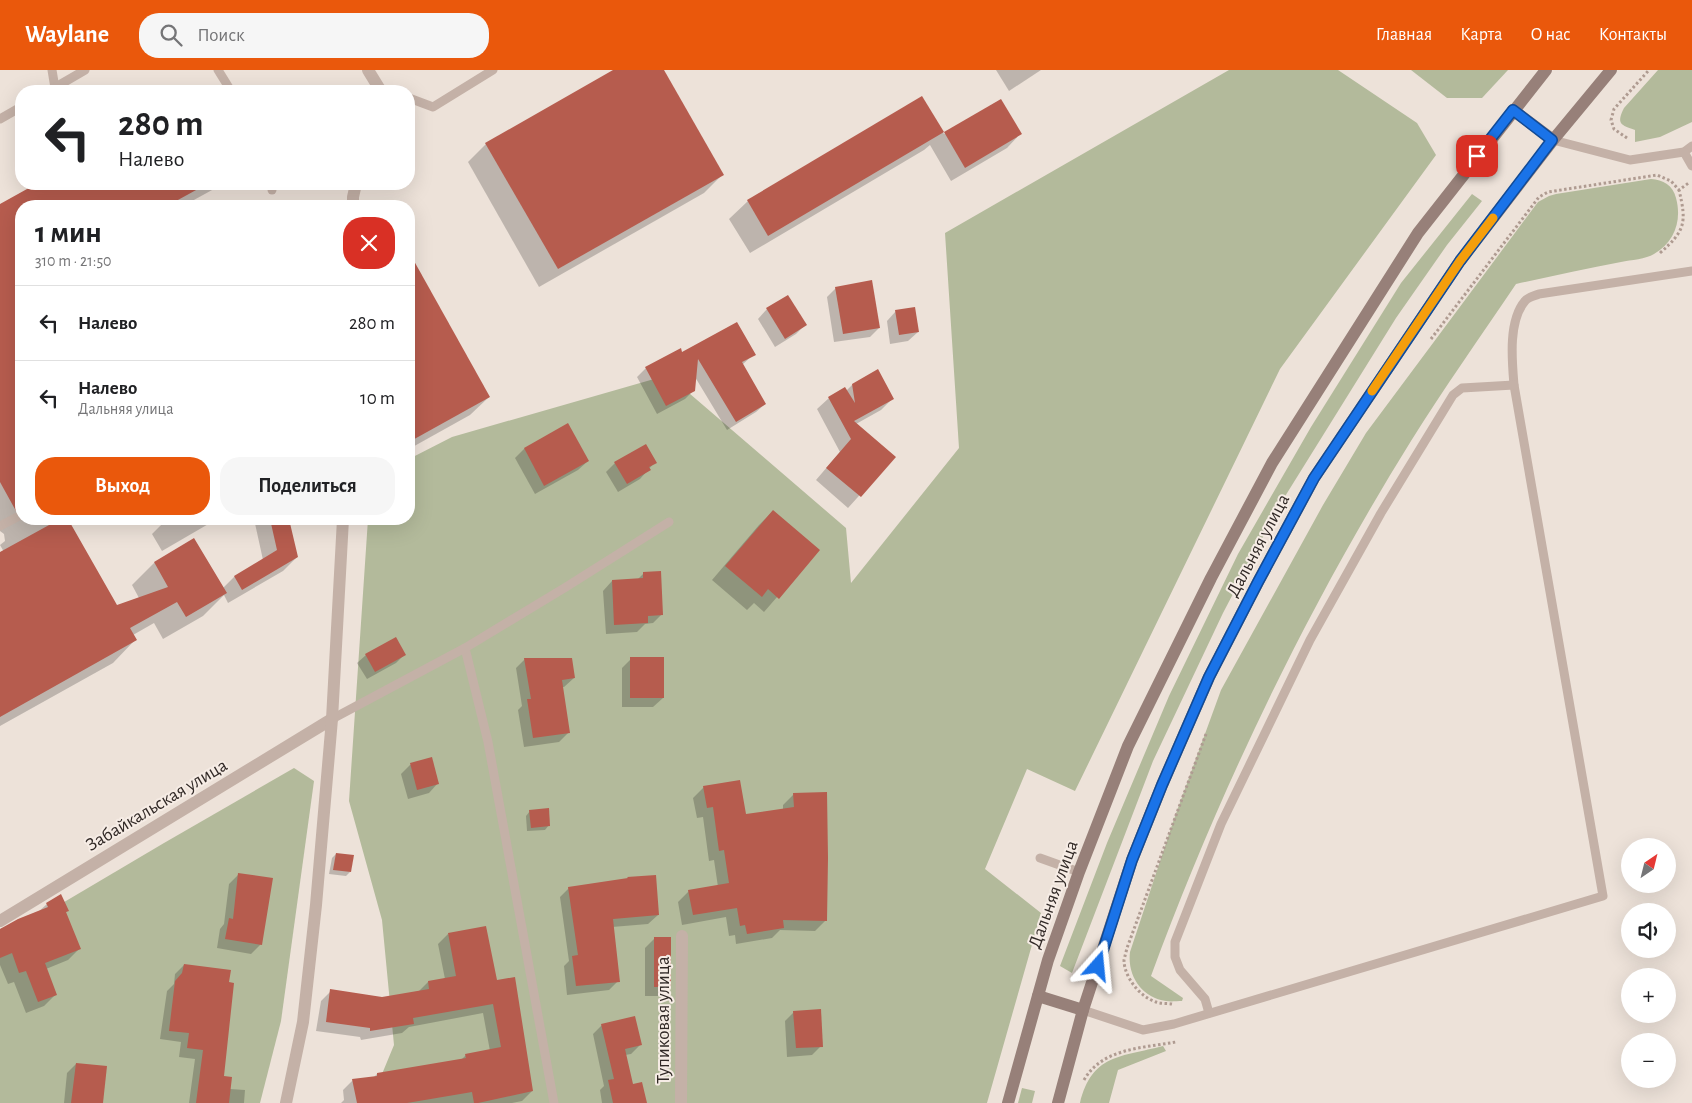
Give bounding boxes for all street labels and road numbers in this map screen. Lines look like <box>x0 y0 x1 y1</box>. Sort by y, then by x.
street label: Дальняя улица <box>1223 491 1293 600</box>
street label: Забайкальская улица <box>83 755 231 855</box>
street label: Дальняя улица <box>1025 838 1082 951</box>
street label: Тупиковая улица <box>654 956 673 1084</box>

